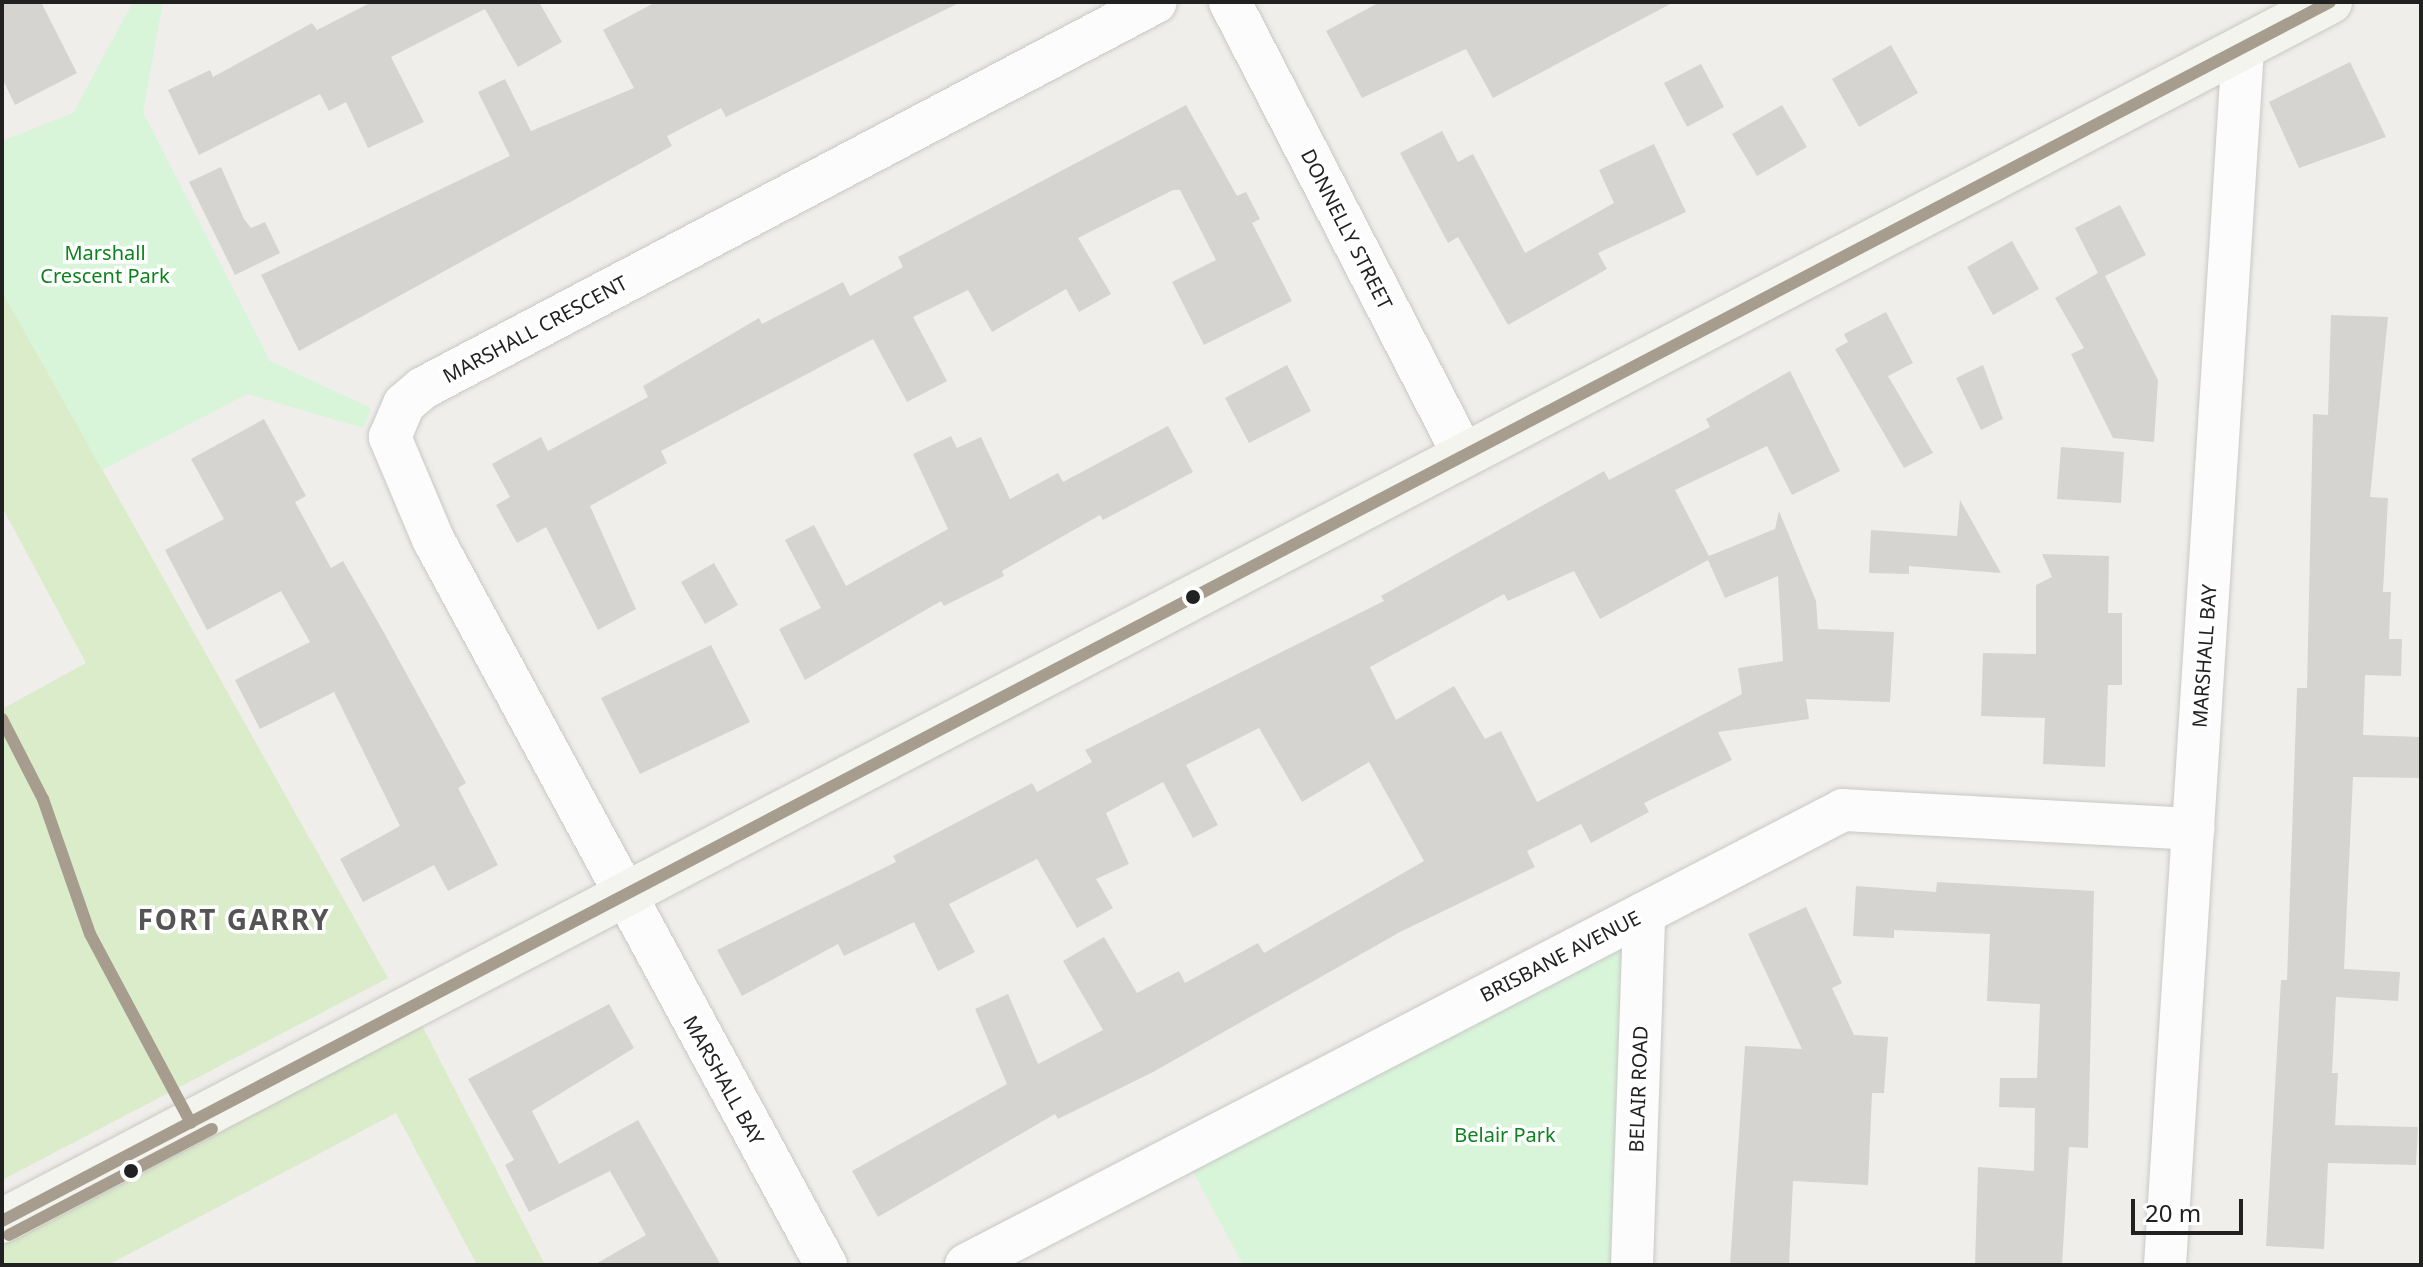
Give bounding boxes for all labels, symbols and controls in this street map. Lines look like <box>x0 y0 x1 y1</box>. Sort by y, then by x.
street label: DONNELLY STREET <box>1296 145 1398 313</box>
park label: Marshall Crescent Park <box>40 241 170 288</box>
street label: MARSHALL CRESCENT <box>439 270 631 388</box>
street label: MARSHALL BAY <box>2187 583 2221 729</box>
unlabelled marker <box>1185 589 1201 605</box>
district label: FORT GARRY <box>137 902 331 936</box>
street label: BRISBANE AVENUE <box>1476 905 1644 1007</box>
street label: MARSHALL BAY <box>679 1011 769 1149</box>
street label: BELAIR ROAD <box>1624 1025 1652 1153</box>
park label: Belair Park <box>1454 1122 1556 1146</box>
unlabelled marker <box>123 1163 139 1179</box>
scale bar <box>2135 1183 2247 1233</box>
text: 20 m <box>2145 1196 2201 1229</box>

